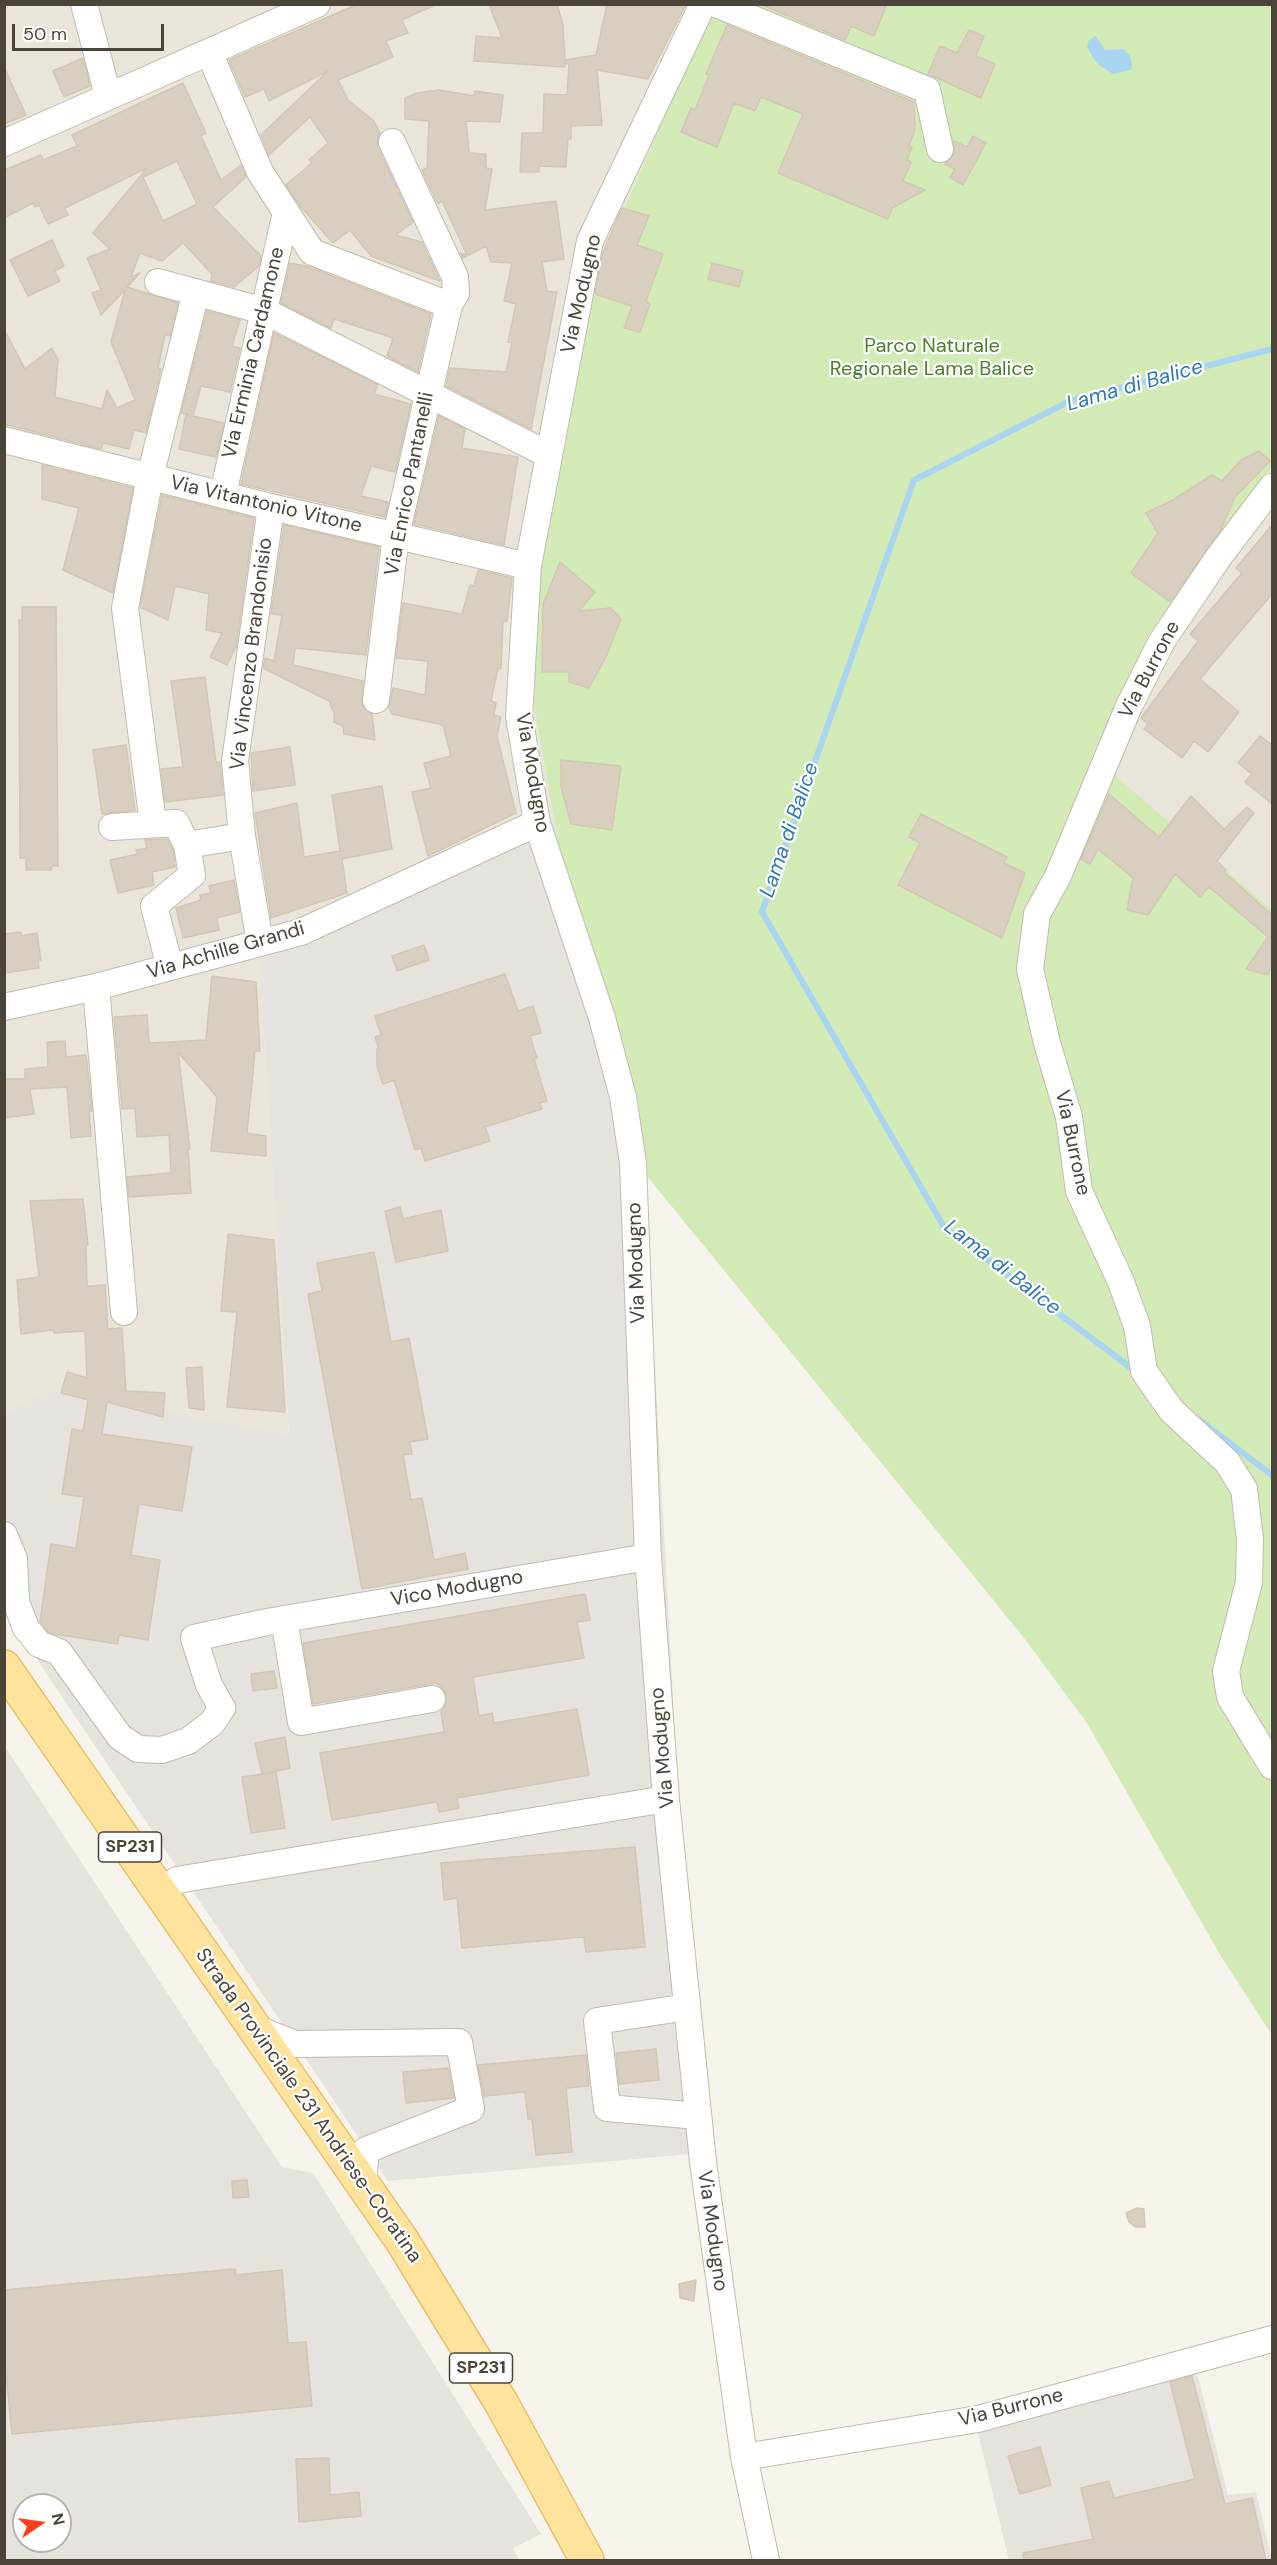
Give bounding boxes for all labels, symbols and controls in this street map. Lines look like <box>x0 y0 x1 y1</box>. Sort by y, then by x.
scale bar <box>15 12 166 50</box>
text: 50 m <box>23 22 67 46</box>
street label: Via Modugno <box>557 232 607 356</box>
street label: Via Erminia Cardamone <box>218 245 290 461</box>
park label: Parco Naturale Regionale Lama Balice <box>830 335 1034 382</box>
water label: Lama di Balice <box>1064 354 1206 418</box>
street label: Via Enrico Pantanelli <box>380 390 440 578</box>
street label: Via Vitantonio Vitone <box>168 471 364 539</box>
street label: Via Vincenzo Brandonisio <box>226 536 278 772</box>
street label: Via Burrone <box>1114 617 1186 723</box>
street label: Via Modugno <box>510 711 554 835</box>
water label: Lama di Balice <box>755 759 825 901</box>
street label: Via Achille Grandi <box>144 917 308 985</box>
street label: Via Burrone <box>1049 1088 1095 1198</box>
street label: Via Modugno <box>623 1202 651 1324</box>
water label: Lama di Balice <box>939 1215 1065 1321</box>
street label: Vico Modugno <box>389 1566 525 1612</box>
street label: Via Modugno <box>646 1686 680 1810</box>
road number: SP231 <box>98 1832 162 1862</box>
street label: Strada Provinciale 231 Andriese-Coratina <box>190 1944 426 2268</box>
street label: Via Modugno <box>692 2169 732 2293</box>
road number: SP231 <box>450 2353 512 2383</box>
street label: Via Burrone <box>956 2383 1066 2433</box>
north arrow <box>12 2493 72 2553</box>
text: N <box>47 2511 70 2527</box>

